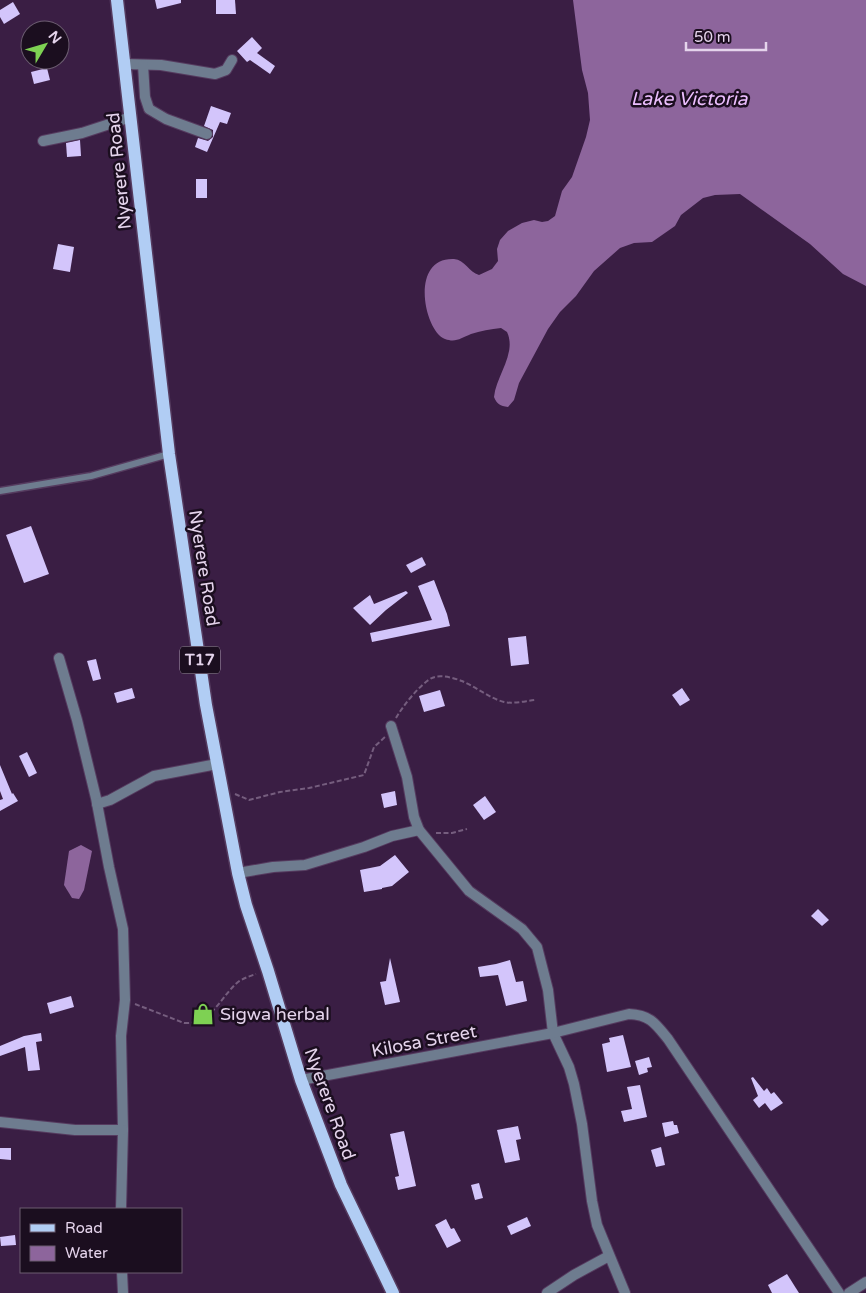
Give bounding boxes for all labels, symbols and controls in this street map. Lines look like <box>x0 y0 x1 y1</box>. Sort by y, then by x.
north arrow <box>20 20 70 70</box>
scale bar <box>686 20 766 52</box>
text: N <box>45 28 65 47</box>
text: 50 m <box>694 28 731 46</box>
water label: Lake Victoria <box>631 88 749 110</box>
street label: Nyerere Road <box>102 111 136 231</box>
street label: Nyerere Road <box>184 508 224 628</box>
road number: T17 <box>180 646 220 674</box>
shop icon: Sigwa herbal <box>190 1001 216 1027</box>
place label: Sigwa herbal <box>220 1003 330 1025</box>
street label: Kilosa Street <box>369 1020 479 1062</box>
street label: Nyerere Road <box>300 1045 360 1163</box>
legend <box>20 1208 182 1273</box>
text: Road <box>65 1219 103 1237</box>
text: Water <box>65 1244 108 1262</box>

